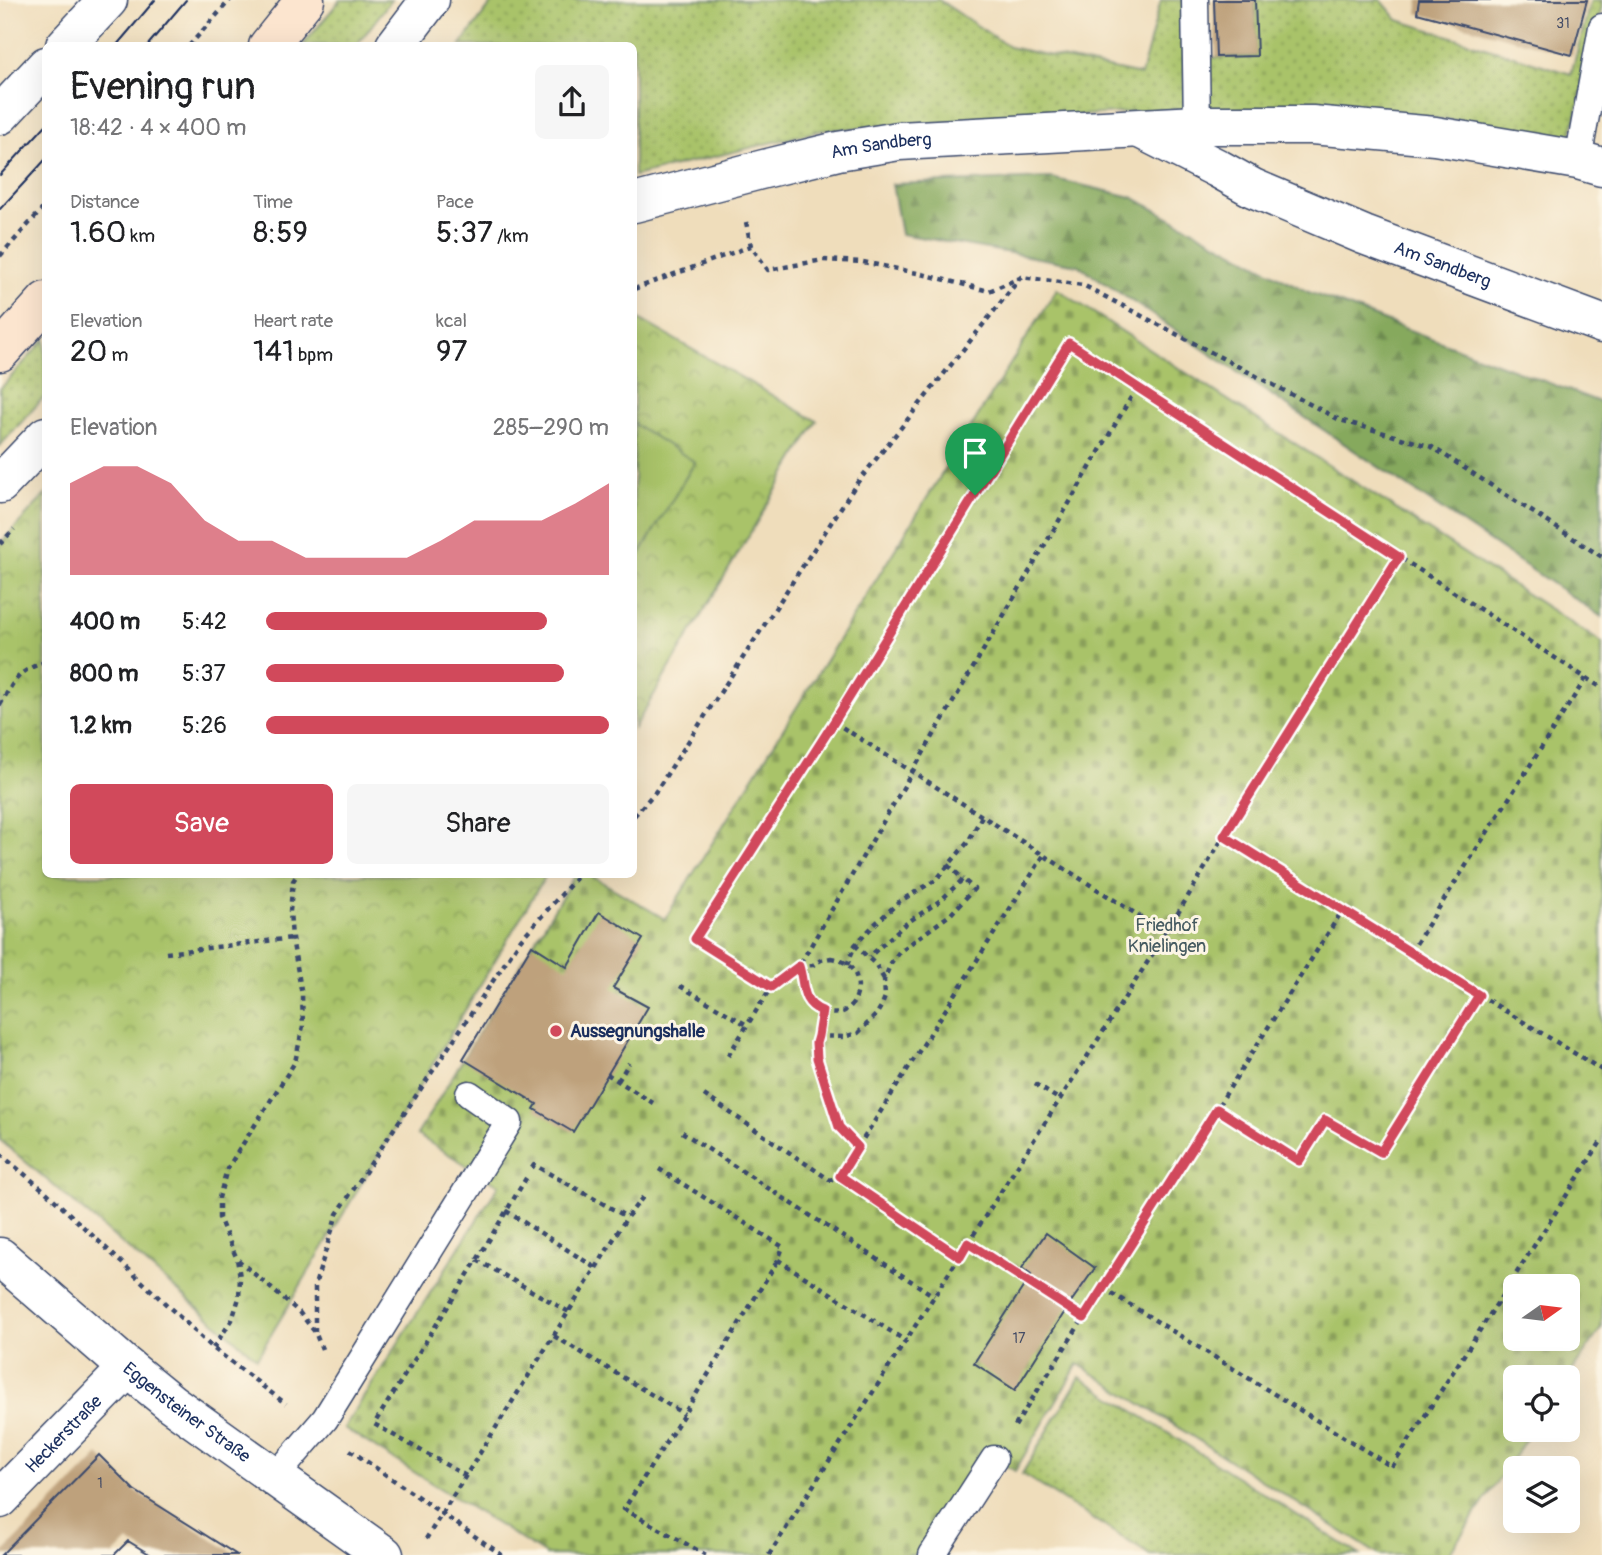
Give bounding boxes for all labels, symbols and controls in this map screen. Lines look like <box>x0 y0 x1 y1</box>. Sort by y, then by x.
house number: 31 <box>1556 15 1570 32</box>
text: Evening run <box>70 63 256 111</box>
button: share <box>535 65 609 139</box>
text: 18:42 · 4 × 400 m <box>70 113 246 142</box>
street label: Am Sandberg <box>828 128 932 164</box>
text: Distance <box>70 190 139 214</box>
text: Time <box>253 190 293 214</box>
text: Pace <box>436 190 474 214</box>
text: 1.60 <box>70 214 126 251</box>
text: 8:59 <box>253 214 308 251</box>
text: 5:37 <box>436 214 493 251</box>
text: km <box>126 224 155 248</box>
text: /km <box>493 224 529 248</box>
street label: Am Sandberg <box>1391 236 1494 293</box>
text: Elevation <box>70 309 142 333</box>
text: Heart rate <box>253 309 333 333</box>
text: kcal <box>436 309 467 333</box>
text: 20 <box>70 333 107 370</box>
text: 141 <box>253 333 294 370</box>
text: 97 <box>436 333 467 370</box>
text: m <box>107 343 128 367</box>
text: bpm <box>294 343 333 367</box>
text: Elevation <box>70 413 158 442</box>
text: 285–290 m <box>493 413 609 442</box>
pin <box>945 423 1005 495</box>
icon: arrive <box>956 434 994 472</box>
text: 400 m <box>70 607 140 636</box>
text: 5:42 <box>182 607 227 636</box>
text: 800 m <box>70 659 138 688</box>
text: 5:37 <box>182 659 226 688</box>
text: 1.2 km <box>70 711 132 740</box>
text: 5:26 <box>182 711 227 740</box>
button: Save <box>70 784 333 864</box>
button: Share <box>347 784 609 864</box>
park label: Friedhof Knielingen <box>1128 914 1206 958</box>
place label: Aussegnungshalle <box>570 1020 706 1043</box>
marker: Aussegnungshalle <box>548 1023 564 1039</box>
north arrow <box>1503 1274 1580 1351</box>
map controls <box>1503 1274 1580 1533</box>
house number: 17 <box>1013 1330 1026 1347</box>
street label: Eggensteiner Straße <box>118 1357 255 1468</box>
button: locate <box>1503 1365 1580 1442</box>
street label: Heckerstraße <box>21 1390 107 1478</box>
button: layers <box>1503 1456 1580 1533</box>
house number: 1 <box>97 1475 103 1492</box>

